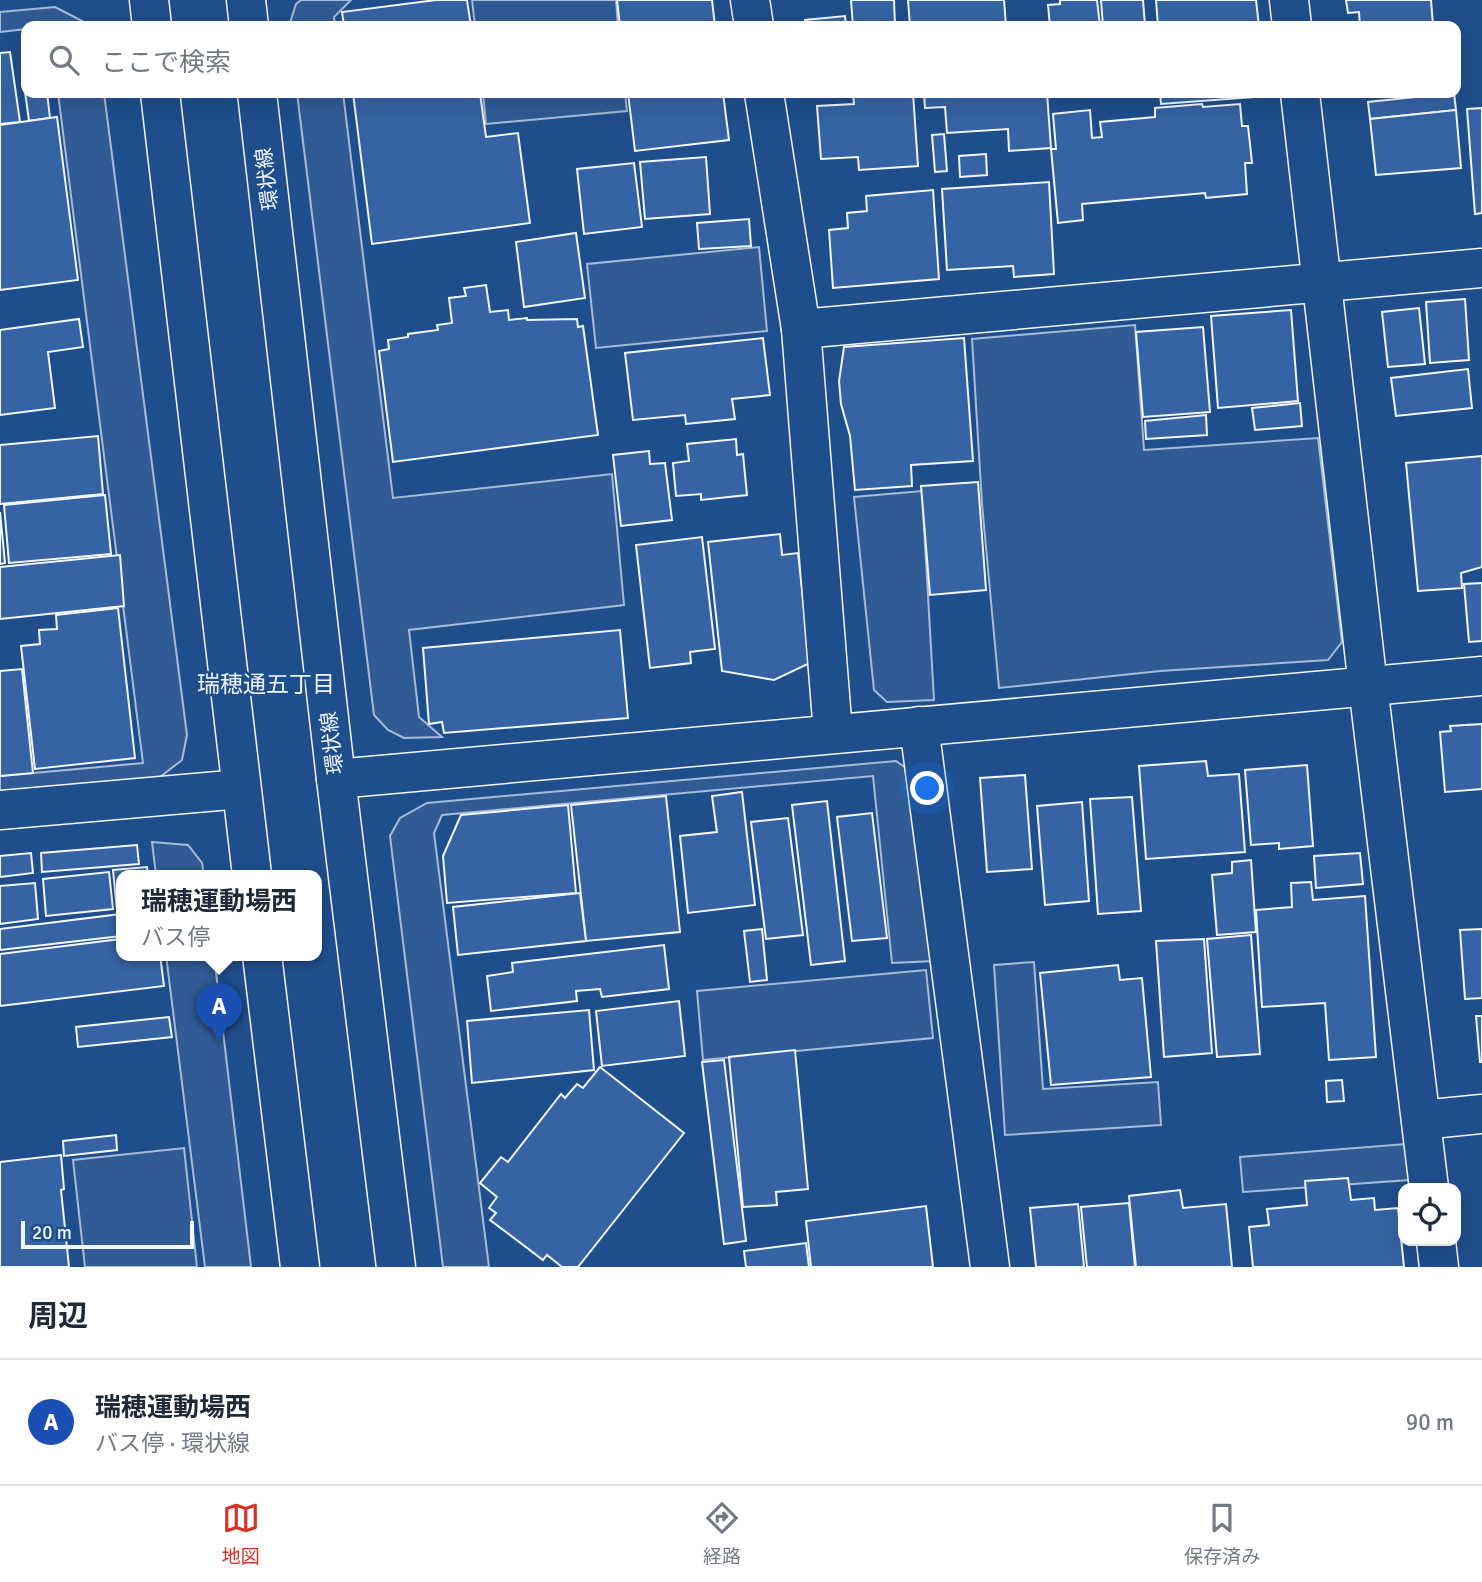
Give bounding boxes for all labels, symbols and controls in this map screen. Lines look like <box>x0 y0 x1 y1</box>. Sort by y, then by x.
search box <box>21 21 1461 98</box>
icon: search <box>45 41 83 79</box>
text: ここで検索 <box>101 47 231 79</box>
street label: 環状線 <box>250 146 284 212</box>
district label: 瑞穂通五丁目 <box>197 670 335 699</box>
street label: 環状線 <box>315 710 349 776</box>
your location <box>910 771 944 805</box>
popup <box>116 870 322 961</box>
text: 瑞穂運動場西 <box>141 886 297 918</box>
text: バス停 <box>141 923 210 952</box>
pin: A <box>196 983 242 1041</box>
map controls <box>1398 1183 1461 1246</box>
button: locate <box>1398 1183 1461 1246</box>
scale bar <box>21 1218 194 1250</box>
text: 20 m <box>32 1221 72 1245</box>
text: 周辺 <box>28 1298 88 1335</box>
text: 瑞穂運動場西 <box>95 1392 251 1424</box>
text: A <box>44 1408 58 1437</box>
text: 90 m <box>1406 1408 1454 1437</box>
text: バス停 · 環状線 <box>95 1429 250 1458</box>
tab: 地図 <box>222 1499 260 1569</box>
tab: 経路 <box>703 1499 741 1569</box>
tab: 保存済み <box>1184 1499 1260 1569</box>

